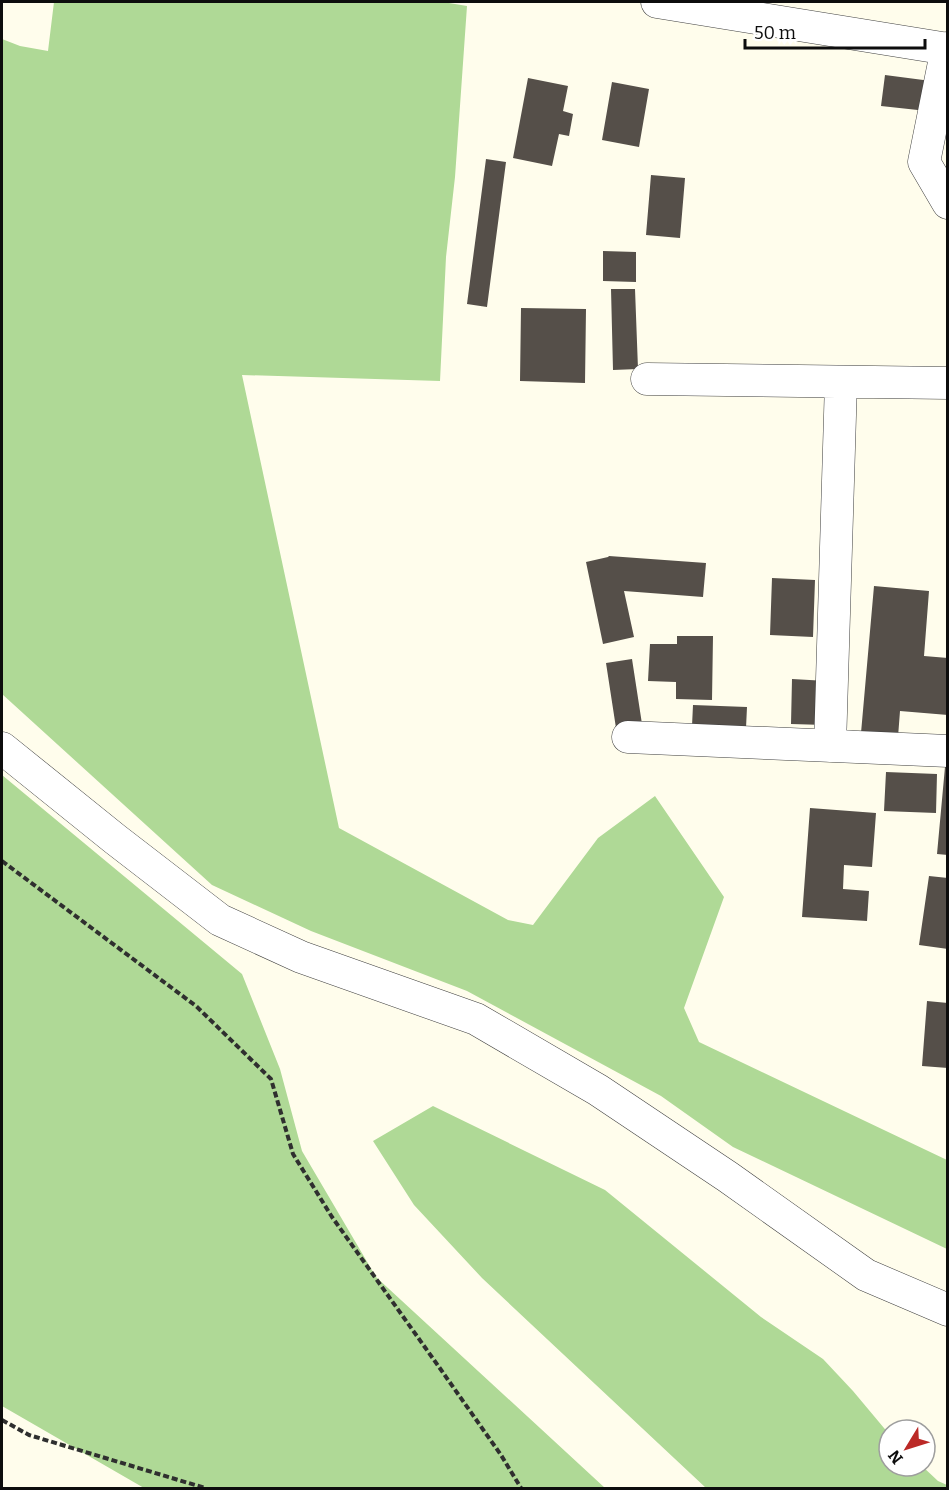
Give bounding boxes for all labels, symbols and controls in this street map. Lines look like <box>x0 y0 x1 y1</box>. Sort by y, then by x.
scale bar <box>745 12 925 50</box>
text: 50 m <box>754 22 796 44</box>
north arrow <box>877 1418 937 1478</box>
text: N <box>884 1446 907 1468</box>

